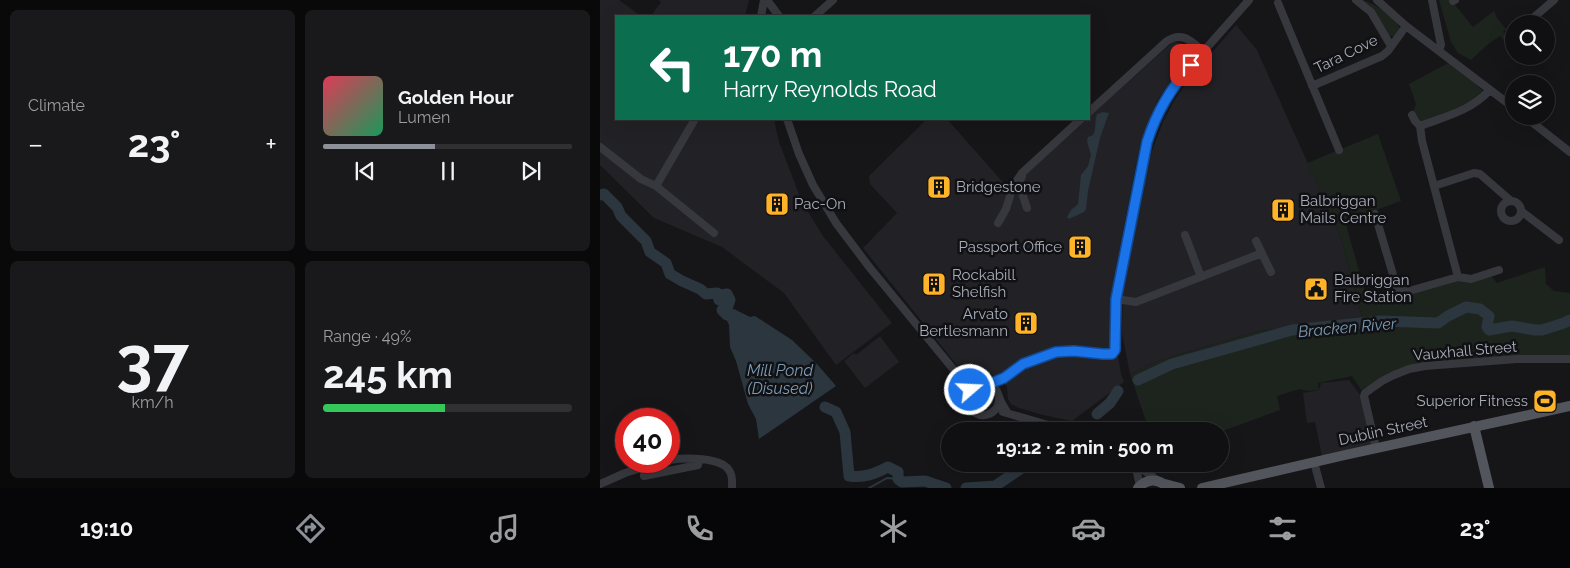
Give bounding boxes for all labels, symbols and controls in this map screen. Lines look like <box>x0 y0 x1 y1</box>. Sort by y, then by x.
map controls <box>1505 15 1555 125</box>
button: search <box>1505 15 1555 65</box>
street label: Tara Cove <box>1311 31 1381 77</box>
text: 170 m <box>723 34 822 75</box>
icon: left <box>640 35 705 100</box>
pin <box>1170 44 1212 86</box>
icon: arrive <box>1177 51 1205 79</box>
button: layers <box>1505 75 1555 125</box>
text: Harry Reynolds Road <box>723 76 937 102</box>
text: Golden Hour <box>398 86 514 108</box>
text: Climate <box>28 96 85 115</box>
text: Lumen <box>398 108 450 127</box>
text: 23° <box>128 121 181 166</box>
text: − <box>28 128 43 161</box>
text: + <box>265 128 277 161</box>
icon: previous <box>351 157 379 185</box>
icon: pause <box>434 157 462 185</box>
icon: next <box>517 157 545 185</box>
building icon: Bridgestone <box>926 174 952 200</box>
place label: Bridgestone <box>956 178 1041 196</box>
building icon: Pac-On <box>764 191 790 217</box>
place label: Balbriggan Mails Centre <box>1300 192 1386 227</box>
place label: Pac-On <box>794 195 846 213</box>
building icon: Balbriggan Mails Centre <box>1270 197 1296 223</box>
building icon: Passport Office <box>1067 234 1093 260</box>
place label: Passport Office <box>959 238 1062 256</box>
place label: Rockabill Shelfish <box>952 266 1016 301</box>
building icon: Rockabill Shelfish <box>921 271 947 297</box>
place label: Balbriggan Fire Station <box>1334 271 1412 306</box>
public building icon: Balbriggan Fire Station <box>1303 276 1329 302</box>
place label: Arvato Bertlesmann <box>919 305 1008 340</box>
building icon: Arvato Bertlesmann <box>1013 310 1039 336</box>
water label: Bracken River <box>1297 314 1398 341</box>
text: 37 <box>116 322 189 398</box>
text: Range · 49% <box>323 327 411 346</box>
street label: Vauxhall Street <box>1412 337 1518 365</box>
text: 245 km <box>323 352 453 397</box>
water label: Mill Pond (Disused) <box>747 361 813 398</box>
position arrow <box>943 363 995 415</box>
sports icon: Superior Fitness <box>1532 388 1558 414</box>
place label: Superior Fitness <box>1417 392 1528 410</box>
text: km/h <box>131 393 174 412</box>
speed limit sign: 40 <box>615 408 680 473</box>
street label: Dublin Street <box>1337 413 1429 449</box>
text: 19:12 · 2 min · 500 m <box>996 436 1174 458</box>
icon: directions <box>293 511 328 546</box>
icon: music <box>487 511 522 546</box>
icon: phone <box>682 511 717 546</box>
icon: climate <box>876 511 911 546</box>
icon: car <box>1071 511 1106 546</box>
icon: filters <box>1265 511 1300 546</box>
text: 19:10 <box>80 515 133 541</box>
text: 23° <box>1460 515 1490 541</box>

